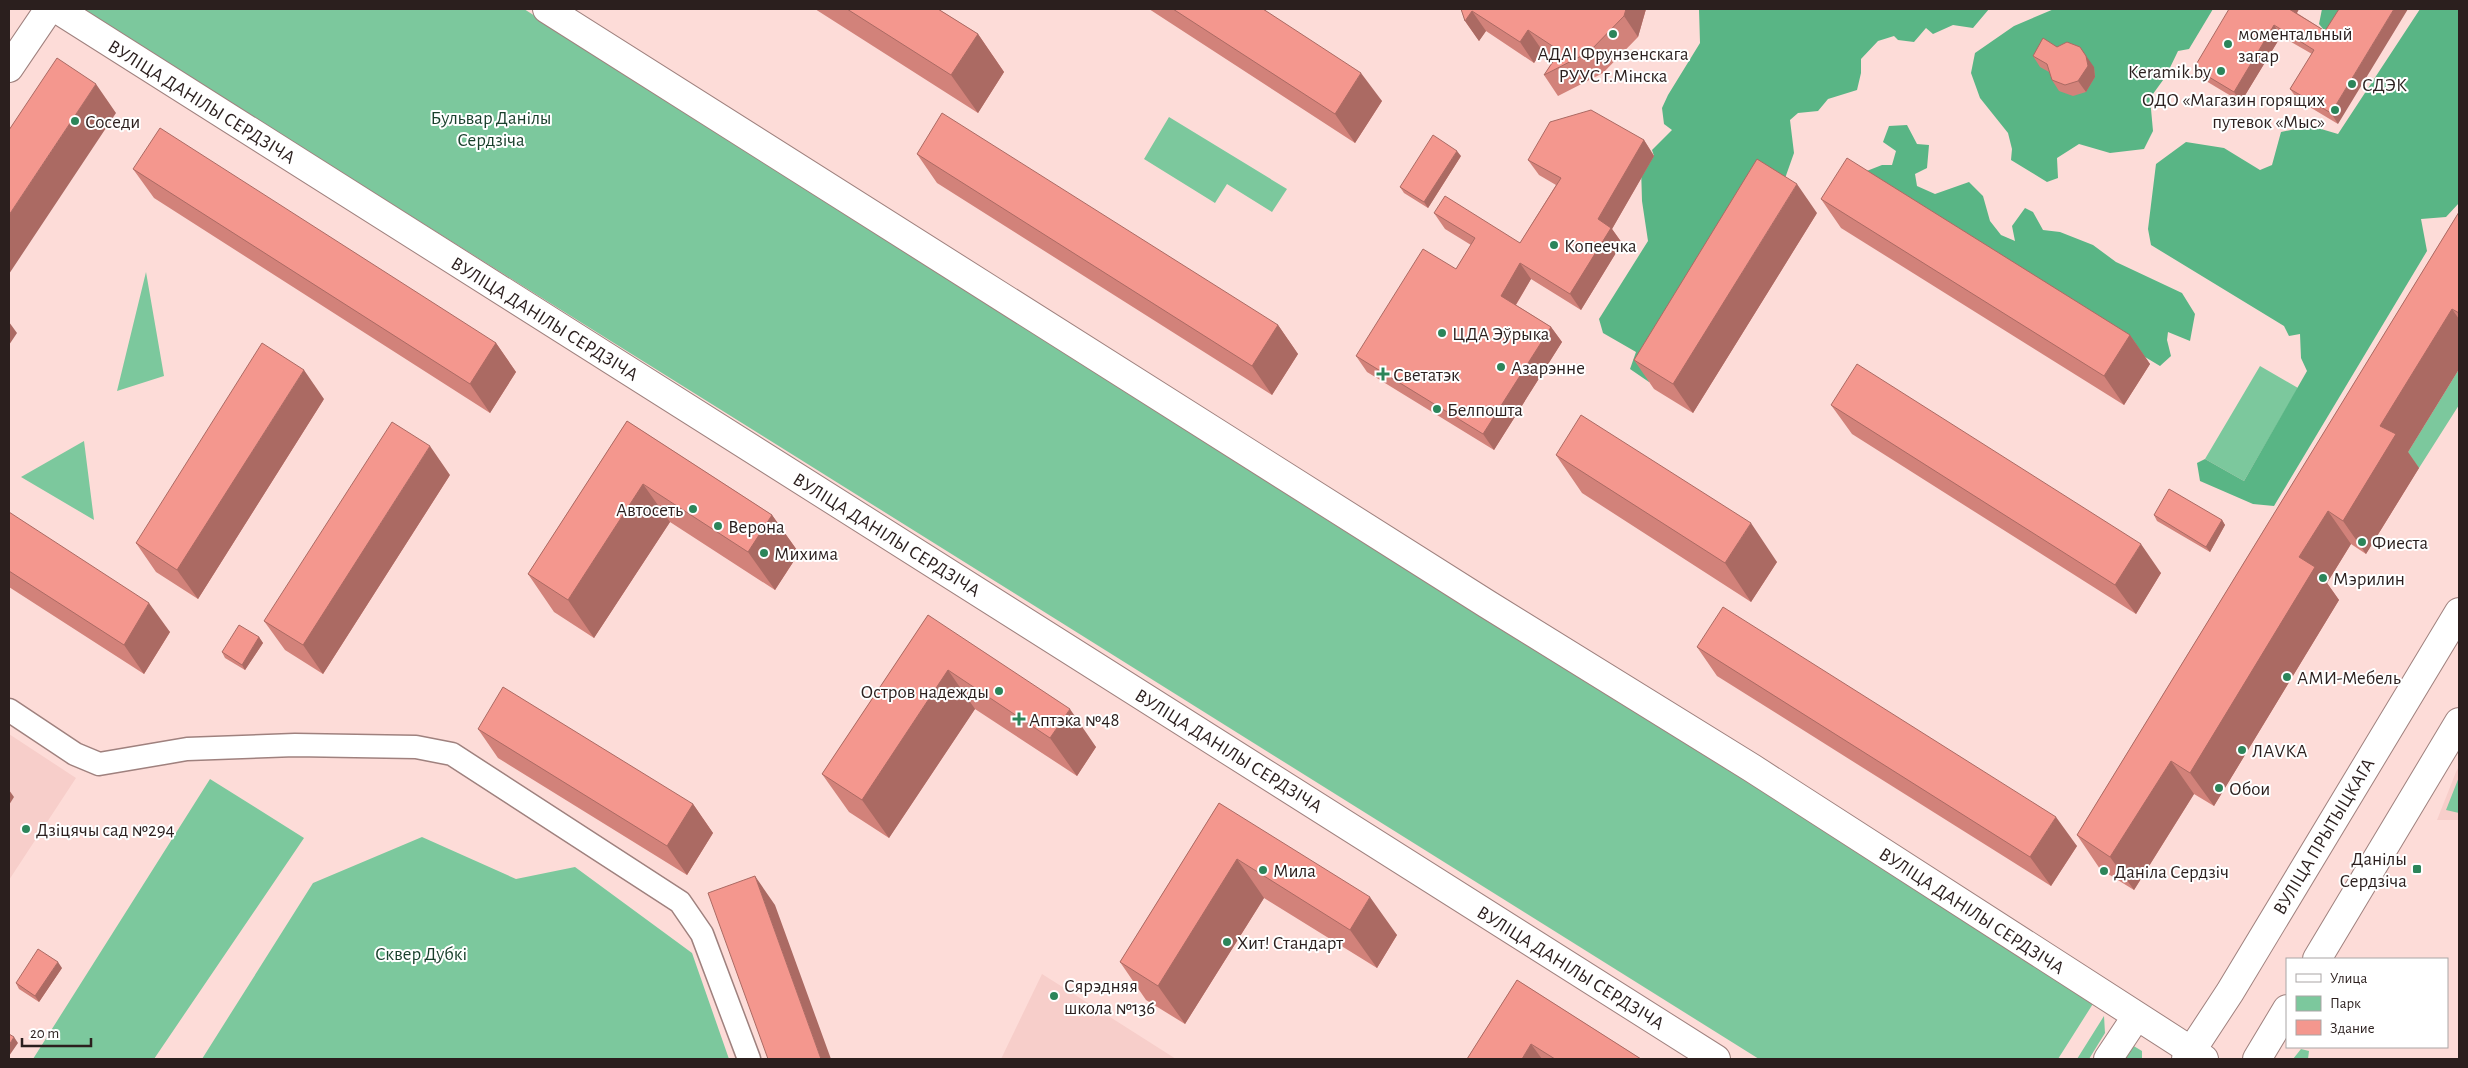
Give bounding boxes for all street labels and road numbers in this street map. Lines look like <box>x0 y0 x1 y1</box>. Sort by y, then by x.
street label: ВУЛІЦА ДАНІЛЫ СЕРДЗІЧА <box>104 37 298 168</box>
street label: ВУЛІЦА ДАНІЛЫ СЕРДЗІЧА <box>447 254 641 385</box>
street label: ВУЛІЦА ДАНІЛЫ СЕРДЗІЧА <box>789 470 983 601</box>
street label: ВУЛІЦА ДАНІЛЫ СЕРДЗІЧА <box>1131 686 1325 817</box>
street label: ВУЛІЦА ПРЫТЫЦКАГА <box>2270 755 2378 918</box>
street label: ВУЛІЦА ДАНІЛЫ СЕРДЗІЧА <box>1875 844 2067 978</box>
street label: ВУЛІЦА ДАНІЛЫ СЕРДЗІЧА <box>1473 903 1667 1034</box>

